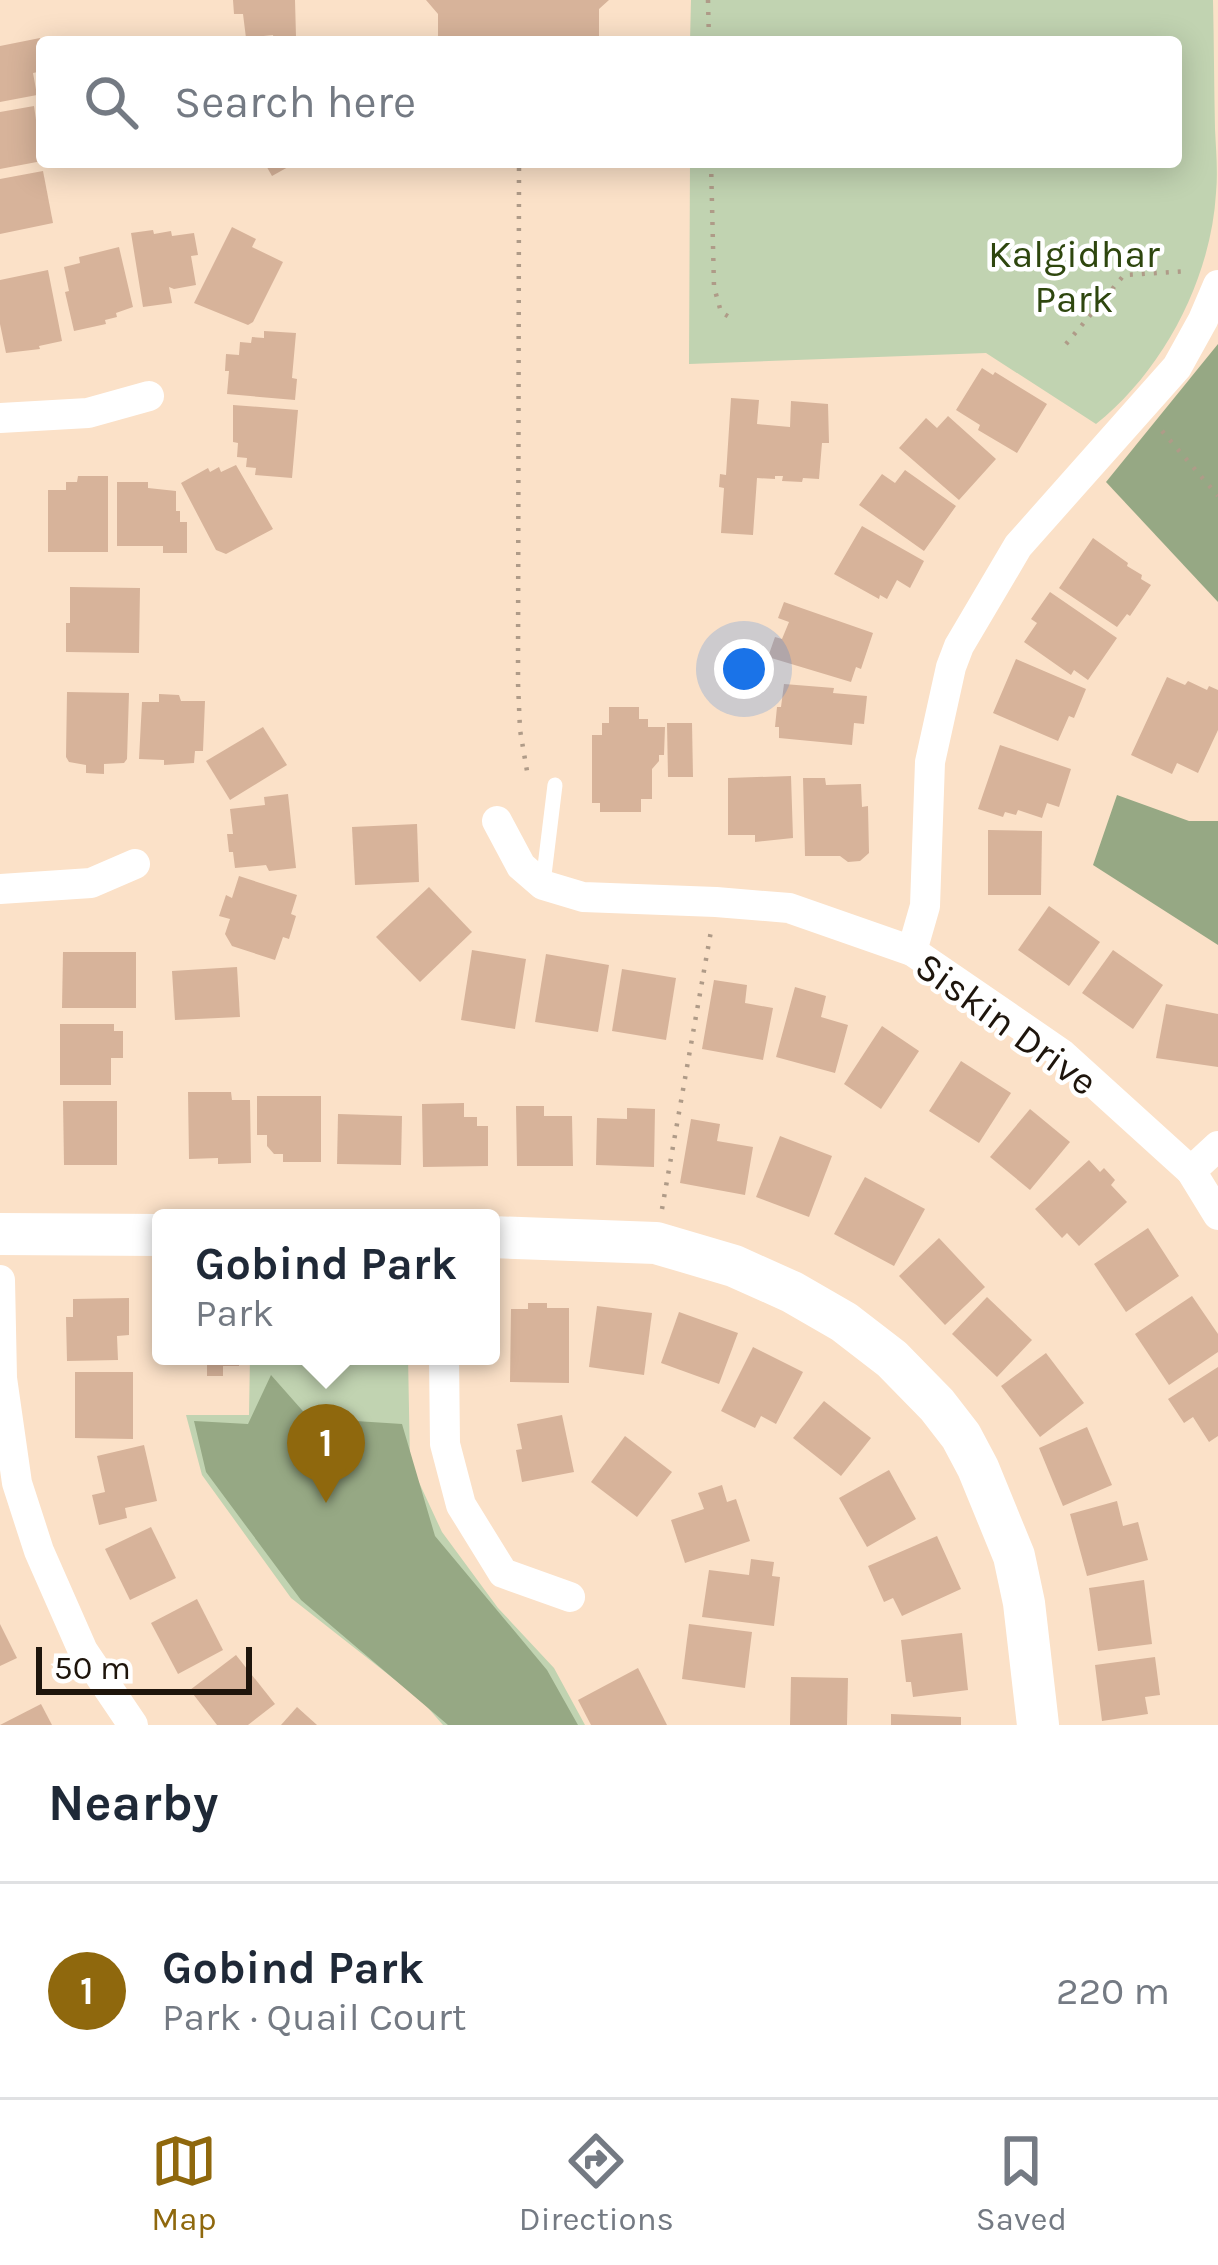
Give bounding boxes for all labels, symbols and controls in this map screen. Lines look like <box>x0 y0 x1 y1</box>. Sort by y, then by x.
search box <box>36 36 1182 168</box>
icon: search <box>78 69 144 135</box>
text: Search here <box>174 76 416 128</box>
park label: Kalgidhar Park <box>988 231 1161 322</box>
your location <box>714 639 774 699</box>
street label: Siskin Drive <box>907 943 1106 1105</box>
popup <box>152 1209 500 1365</box>
text: Gobind Park <box>195 1238 457 1290</box>
text: Park <box>195 1290 274 1336</box>
pin: 1 <box>287 1404 365 1503</box>
scale bar <box>36 1641 252 1694</box>
text: 50 m <box>54 1649 131 1687</box>
text: Nearby <box>48 1773 218 1833</box>
text: Gobind Park <box>162 1942 424 1994</box>
text: 1 <box>80 1968 94 2014</box>
text: 220 m <box>1056 1968 1170 2014</box>
text: Park · Quail Court <box>162 1994 467 2040</box>
tab: Map <box>151 2128 217 2238</box>
tab: Directions <box>519 2128 674 2238</box>
tab: Saved <box>976 2128 1067 2238</box>

